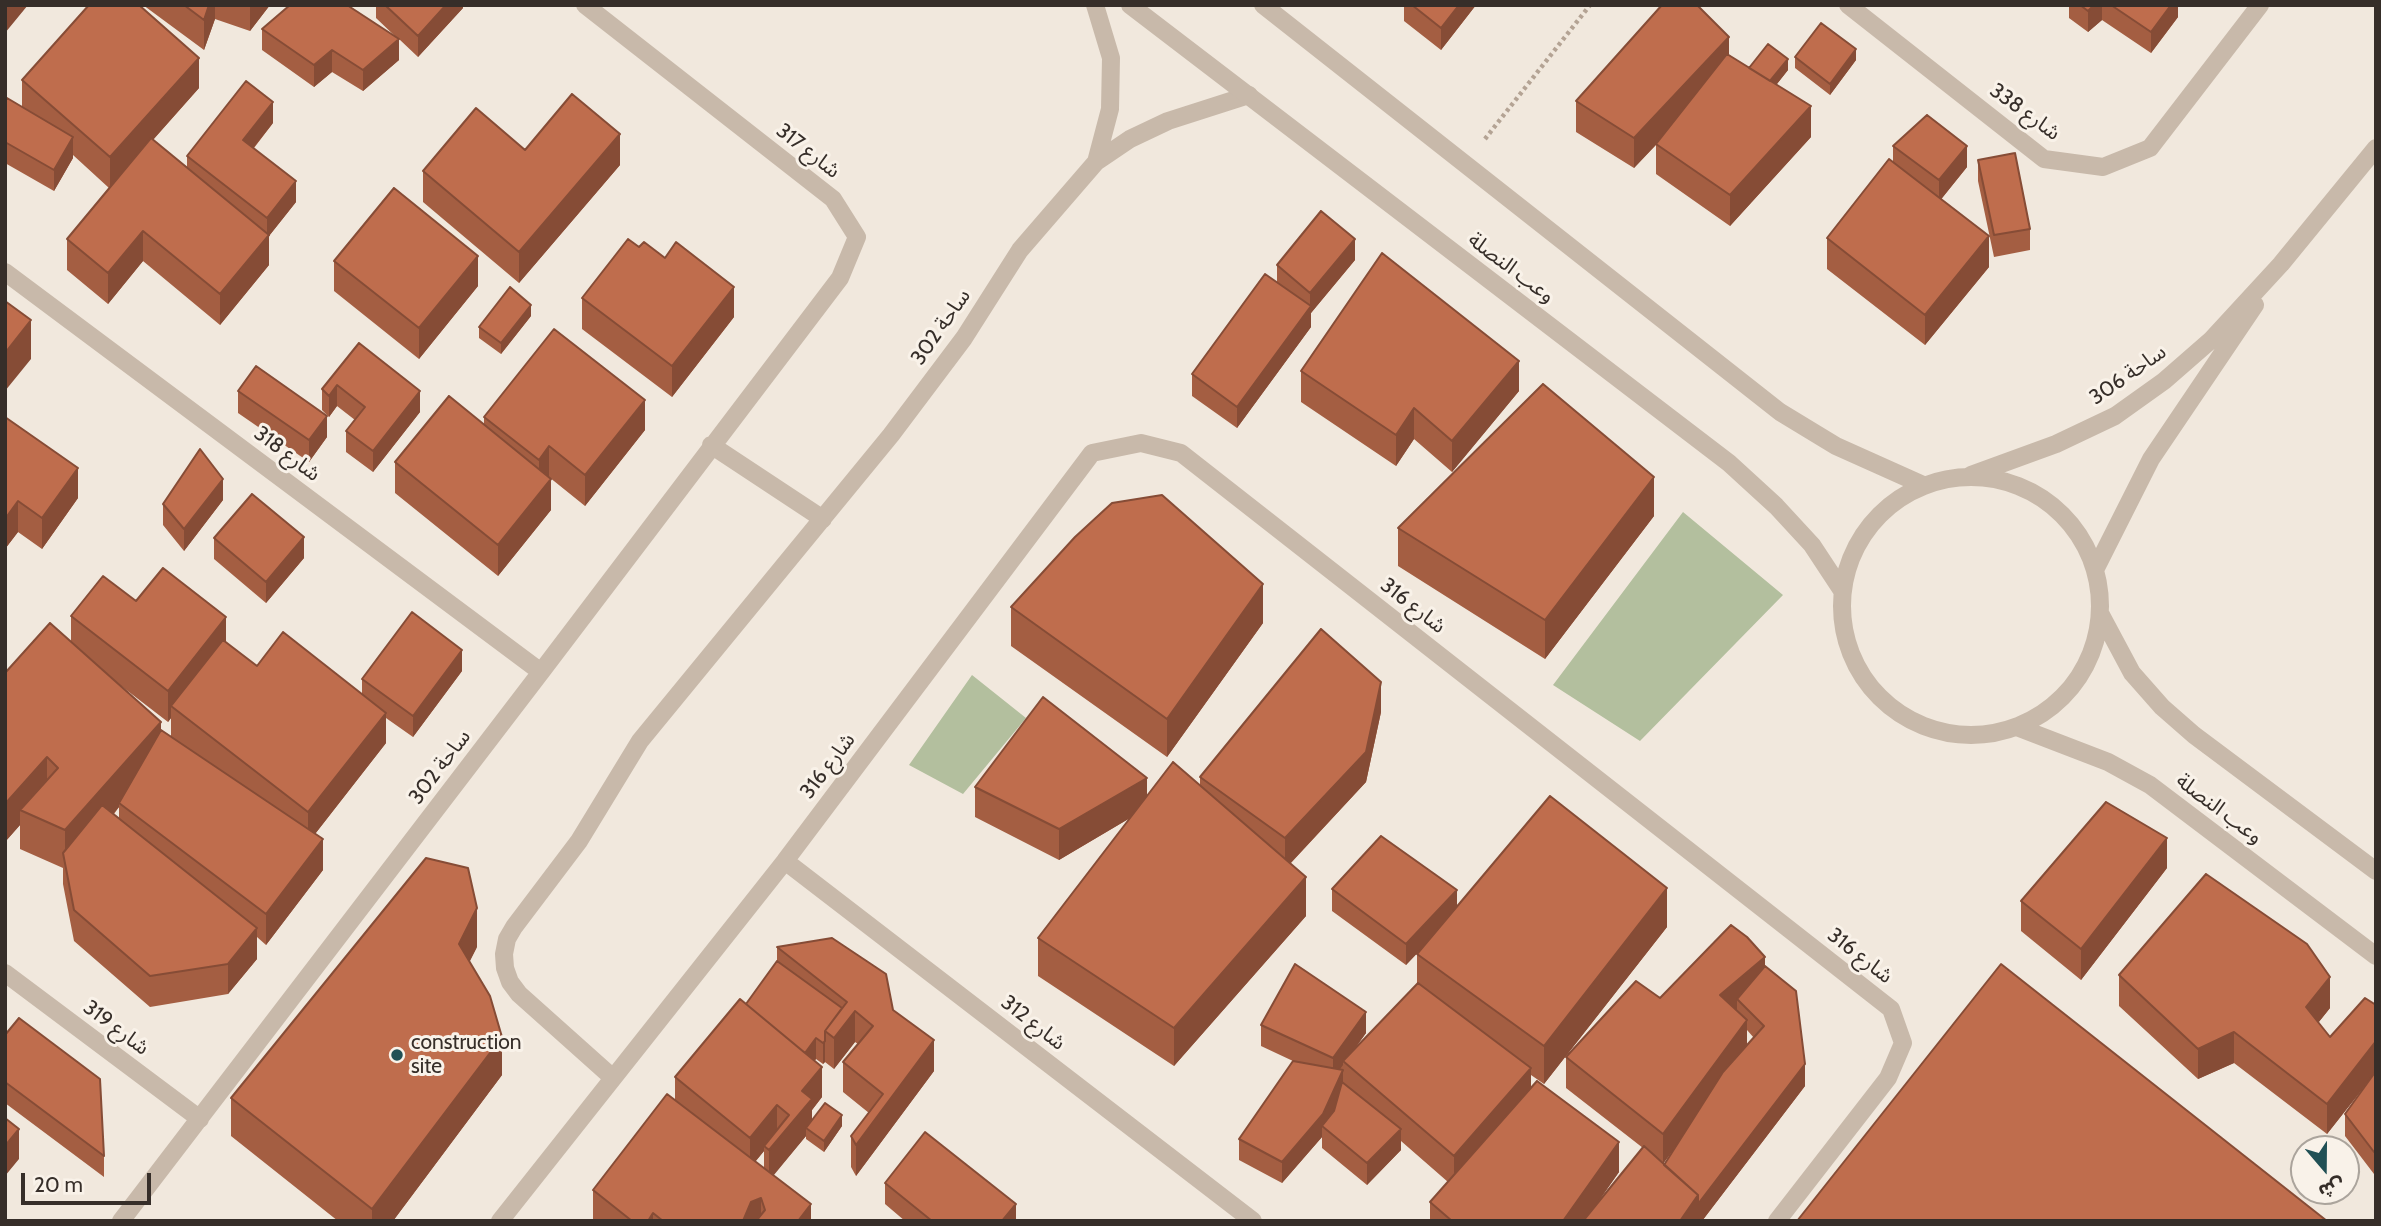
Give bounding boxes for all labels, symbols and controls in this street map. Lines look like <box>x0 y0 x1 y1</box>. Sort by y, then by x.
street label: شارع 338 <box>1985 78 2065 146</box>
street label: شارع 317 <box>771 118 845 184</box>
street label: وعب النصلة <box>1463 227 1559 309</box>
street label: ساحة 302 <box>906 284 976 370</box>
street label: ساحة 306 <box>2085 339 2171 411</box>
street label: شارع 318 <box>249 421 325 487</box>
street label: شارع 316 <box>1375 573 1451 639</box>
street label: ساحة 302 <box>404 725 476 809</box>
street label: شارع 316 <box>795 728 861 804</box>
street label: وعب النصلة <box>2171 768 2267 850</box>
street label: شارع 316 <box>1822 923 1898 989</box>
street label: شارع 312 <box>996 990 1070 1056</box>
street label: شارع 319 <box>78 995 154 1061</box>
place label: construction site <box>411 1030 521 1080</box>
marker: construction site <box>389 1047 405 1063</box>
north arrow <box>2290 1135 2360 1205</box>
scale bar <box>24 1160 154 1204</box>
text: 20 m <box>34 1172 83 1197</box>
text: ش <box>2316 1173 2348 1204</box>

